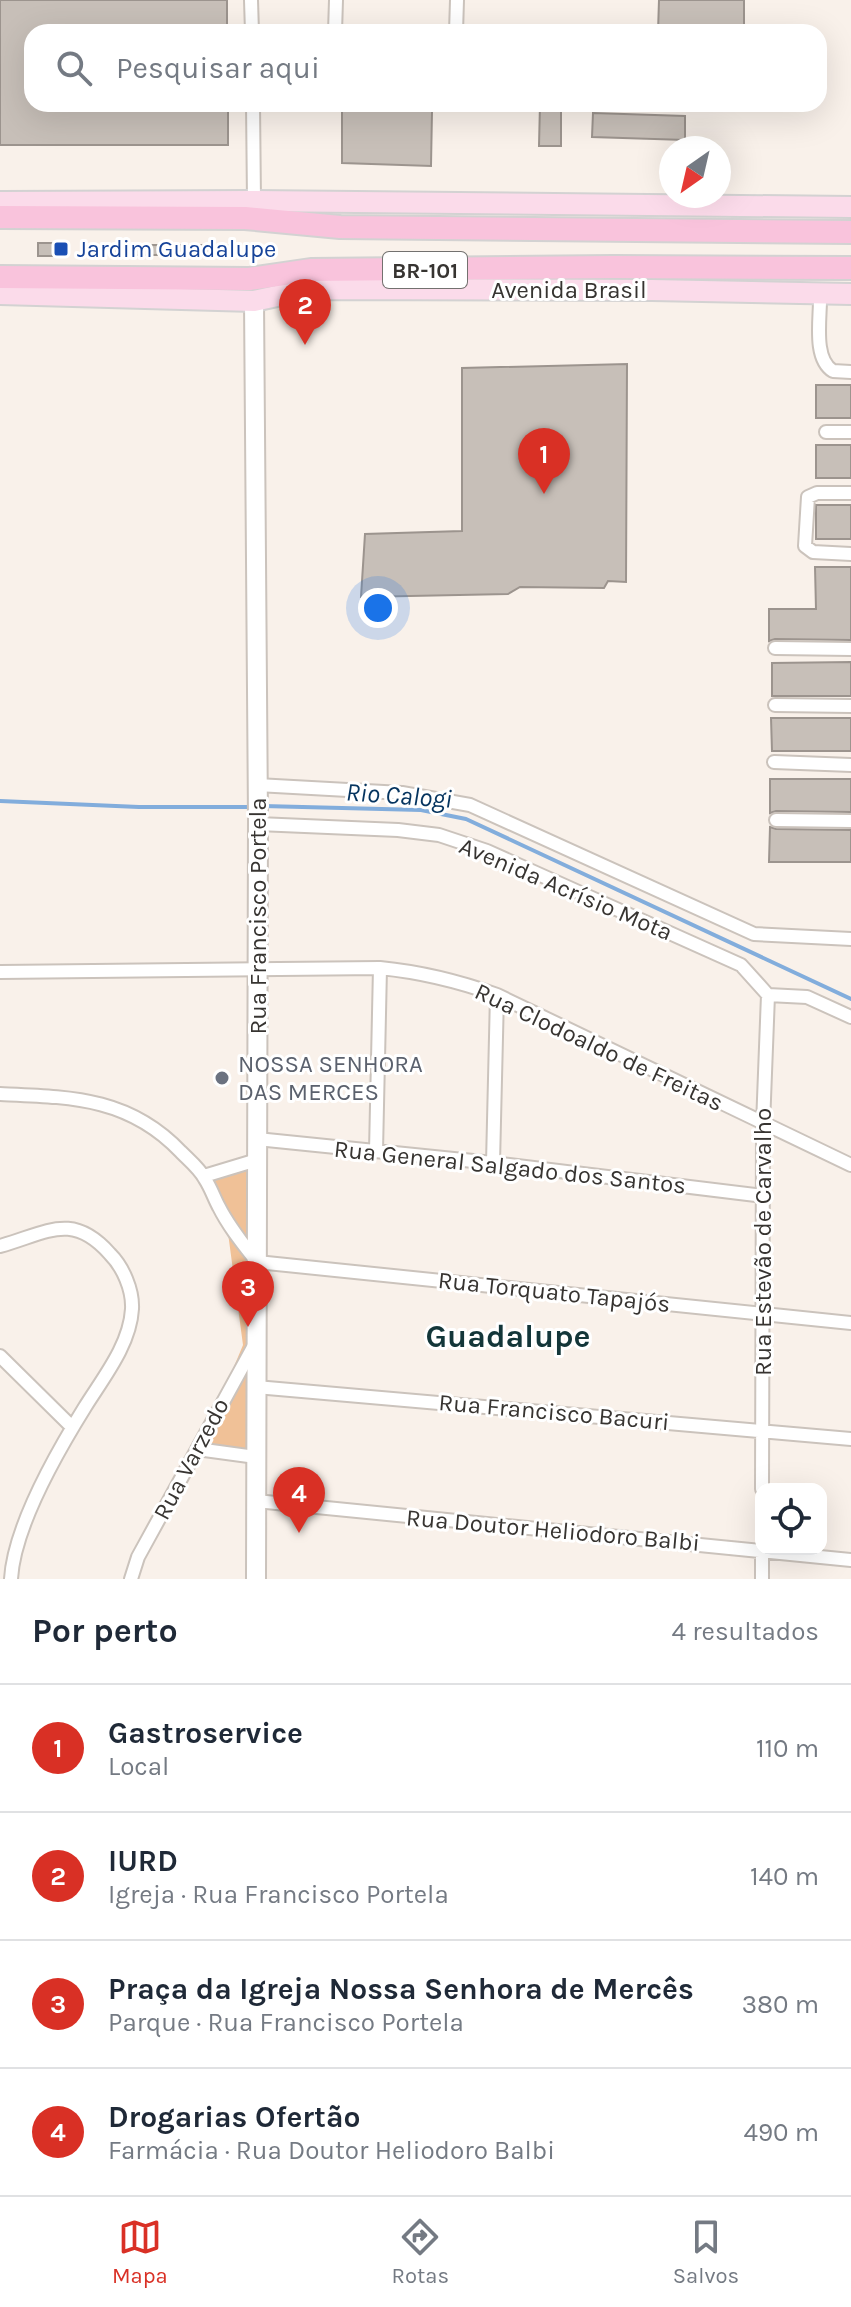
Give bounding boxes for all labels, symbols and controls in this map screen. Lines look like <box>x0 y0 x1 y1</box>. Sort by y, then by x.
search box <box>24 24 827 112</box>
icon: search <box>52 46 96 90</box>
text: Pesquisar aqui <box>116 50 320 86</box>
north arrow <box>659 136 731 208</box>
place label: Jardim Guadalupe <box>77 235 276 263</box>
marker: Jardim Guadalupe <box>52 240 70 258</box>
road number: BR-101 <box>383 252 467 288</box>
street label: Avenida Brasil <box>491 276 647 304</box>
pin: 2 <box>279 279 331 345</box>
pin: 1 <box>518 428 570 494</box>
your location <box>358 588 398 628</box>
water label: Rio Calogi <box>345 776 453 815</box>
street label: Rua Francisco Portela <box>244 798 272 1034</box>
street label: Avenida Acrísio Mota <box>455 831 677 947</box>
street label: Rua Clodoaldo de Freitas <box>470 977 728 1117</box>
place label: NOSSA SENHORA DAS MERCES <box>238 1050 423 1106</box>
marker: NOSSA SENHORA DAS MERCES <box>213 1069 231 1087</box>
street label: Rua Estevão de Carvalho <box>749 1108 777 1376</box>
street label: Rua General Salgado dos Santos <box>333 1135 687 1199</box>
pin: 3 <box>222 1261 274 1327</box>
street label: Rua Torquato Tapajós <box>437 1266 671 1318</box>
district label: Guadalupe <box>425 1318 591 1355</box>
street label: Rua Francisco Bacuri <box>438 1388 670 1436</box>
street label: Rua Varzedo <box>147 1393 235 1525</box>
pin: 4 <box>273 1467 325 1533</box>
map controls <box>755 1483 827 1555</box>
button: locate <box>755 1483 827 1555</box>
street label: Rua Doutor Heliodoro Balbi <box>405 1503 701 1557</box>
text: Por perto <box>32 1611 178 1651</box>
text: 4 resultados <box>672 1616 819 1647</box>
text: Gastroservice <box>108 1715 303 1751</box>
text: 1 <box>53 1733 63 1764</box>
text: 110 m <box>756 1733 819 1764</box>
text: Local <box>108 1751 169 1782</box>
text: IURD <box>108 1843 178 1879</box>
text: 2 <box>50 1861 66 1892</box>
text: 140 m <box>750 1861 819 1892</box>
text: Igreja · Rua Francisco Portela <box>108 1879 449 1910</box>
text: Praça da Igreja Nossa Senhora de Mercês <box>108 1971 694 2007</box>
text: 3 <box>50 1989 66 2020</box>
text: 380 m <box>742 1989 819 2020</box>
text: Parque · Rua Francisco Portela <box>108 2007 464 2038</box>
text: Drogarias Ofertão <box>108 2099 360 2135</box>
text: 4 <box>50 2117 66 2148</box>
text: 490 m <box>743 2117 819 2148</box>
text: Farmácia · Rua Doutor Heliodoro Balbi <box>108 2135 555 2166</box>
tab: Mapa <box>112 2215 168 2289</box>
tab: Rotas <box>392 2215 449 2289</box>
tab: Salvos <box>673 2215 739 2289</box>

